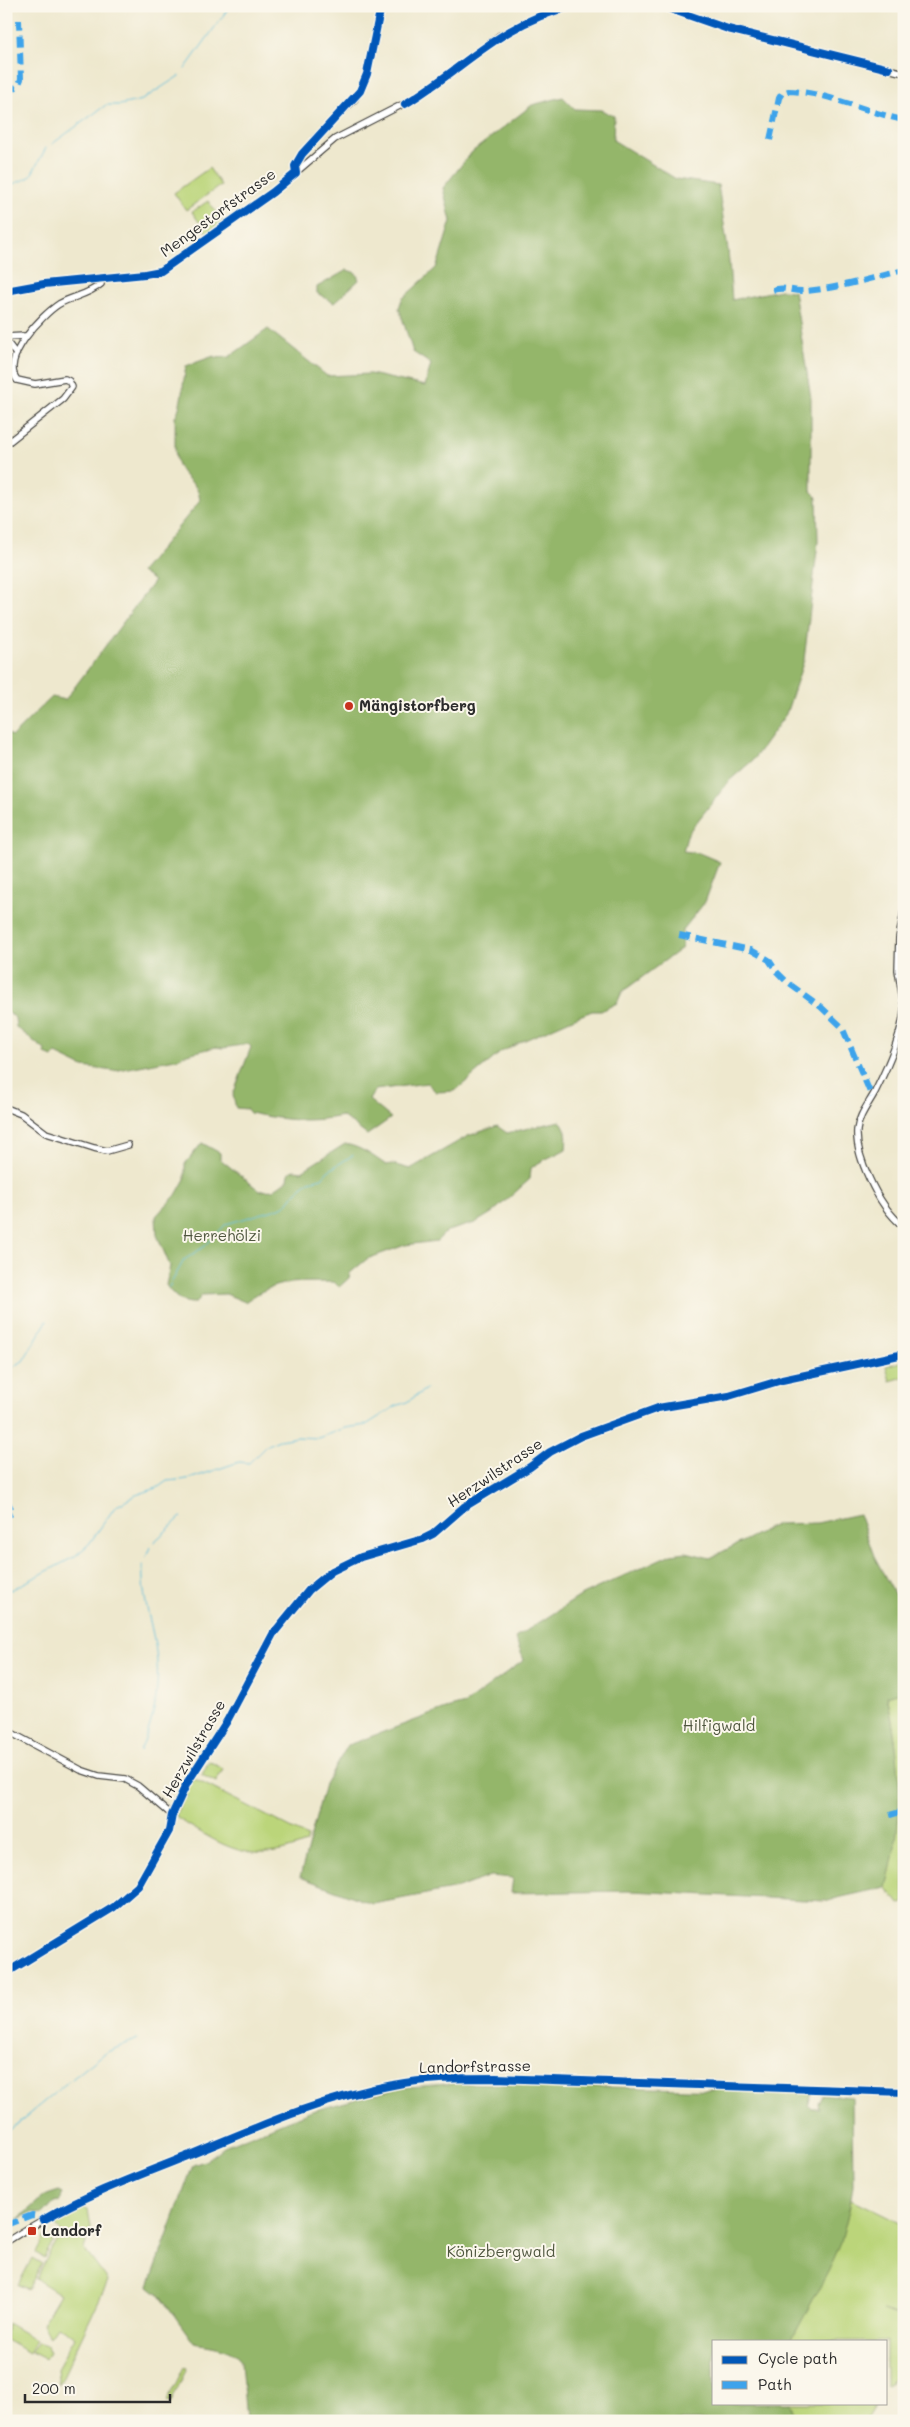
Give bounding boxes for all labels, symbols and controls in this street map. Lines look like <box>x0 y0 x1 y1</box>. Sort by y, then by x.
street label: Mengestorfstrasse <box>156 163 279 261</box>
place label: Mängistorfberg <box>359 695 476 715</box>
marker: Mängistorfberg <box>343 700 355 712</box>
park label: Herrehölzi <box>183 1225 261 1245</box>
street label: Herzwilstrasse <box>443 1433 546 1511</box>
street label: Herzwilstrasse <box>157 1696 229 1801</box>
park label: Hilfigwald <box>683 1715 755 1735</box>
street label: Landorfstrasse <box>419 2055 531 2077</box>
place label: Landorf <box>42 2220 102 2240</box>
marker: Landorf <box>26 2225 38 2237</box>
park label: Könizbergwald <box>447 2241 555 2261</box>
legend <box>712 2340 888 2404</box>
text: Cycle path <box>758 2348 837 2368</box>
scale bar <box>25 2372 170 2404</box>
text: Path <box>758 2374 792 2394</box>
text: 200 m <box>32 2378 76 2398</box>

